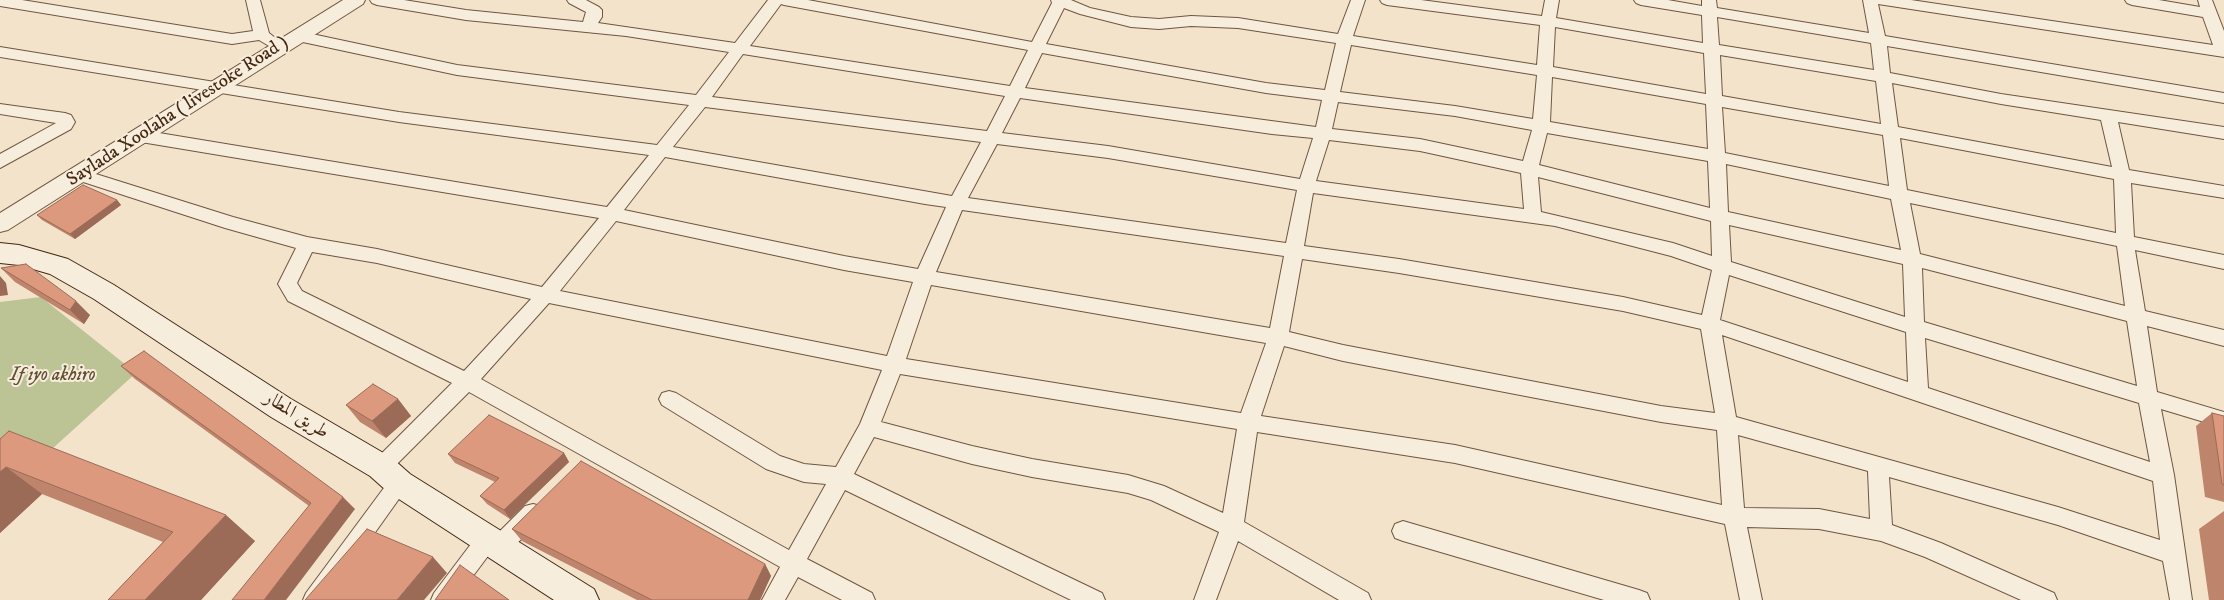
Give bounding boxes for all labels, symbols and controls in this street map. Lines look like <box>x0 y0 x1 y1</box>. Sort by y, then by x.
street label: Saylada Xoolaha ( livestoke Road ) <box>63 32 293 192</box>
park label: If iyo akhiro <box>10 365 96 387</box>
street label: طريق المطار <box>259 387 333 445</box>

